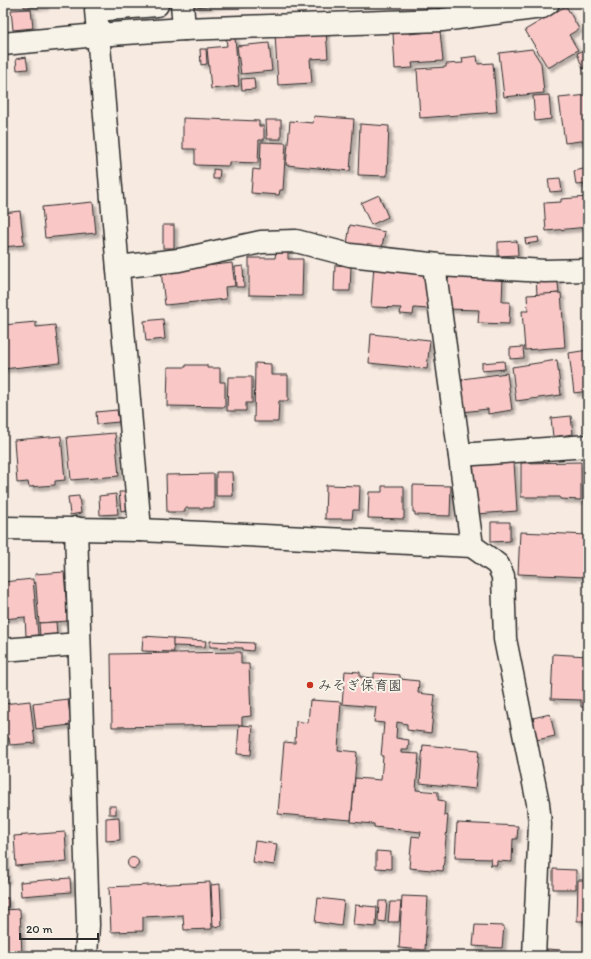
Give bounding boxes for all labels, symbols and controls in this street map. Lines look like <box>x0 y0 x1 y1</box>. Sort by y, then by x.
place label: みそぎ保育園 <box>318 677 402 694</box>
marker: みそぎ保育園 <box>305 680 315 690</box>
scale bar <box>20 915 98 941</box>
text: 20 m <box>26 922 53 936</box>

